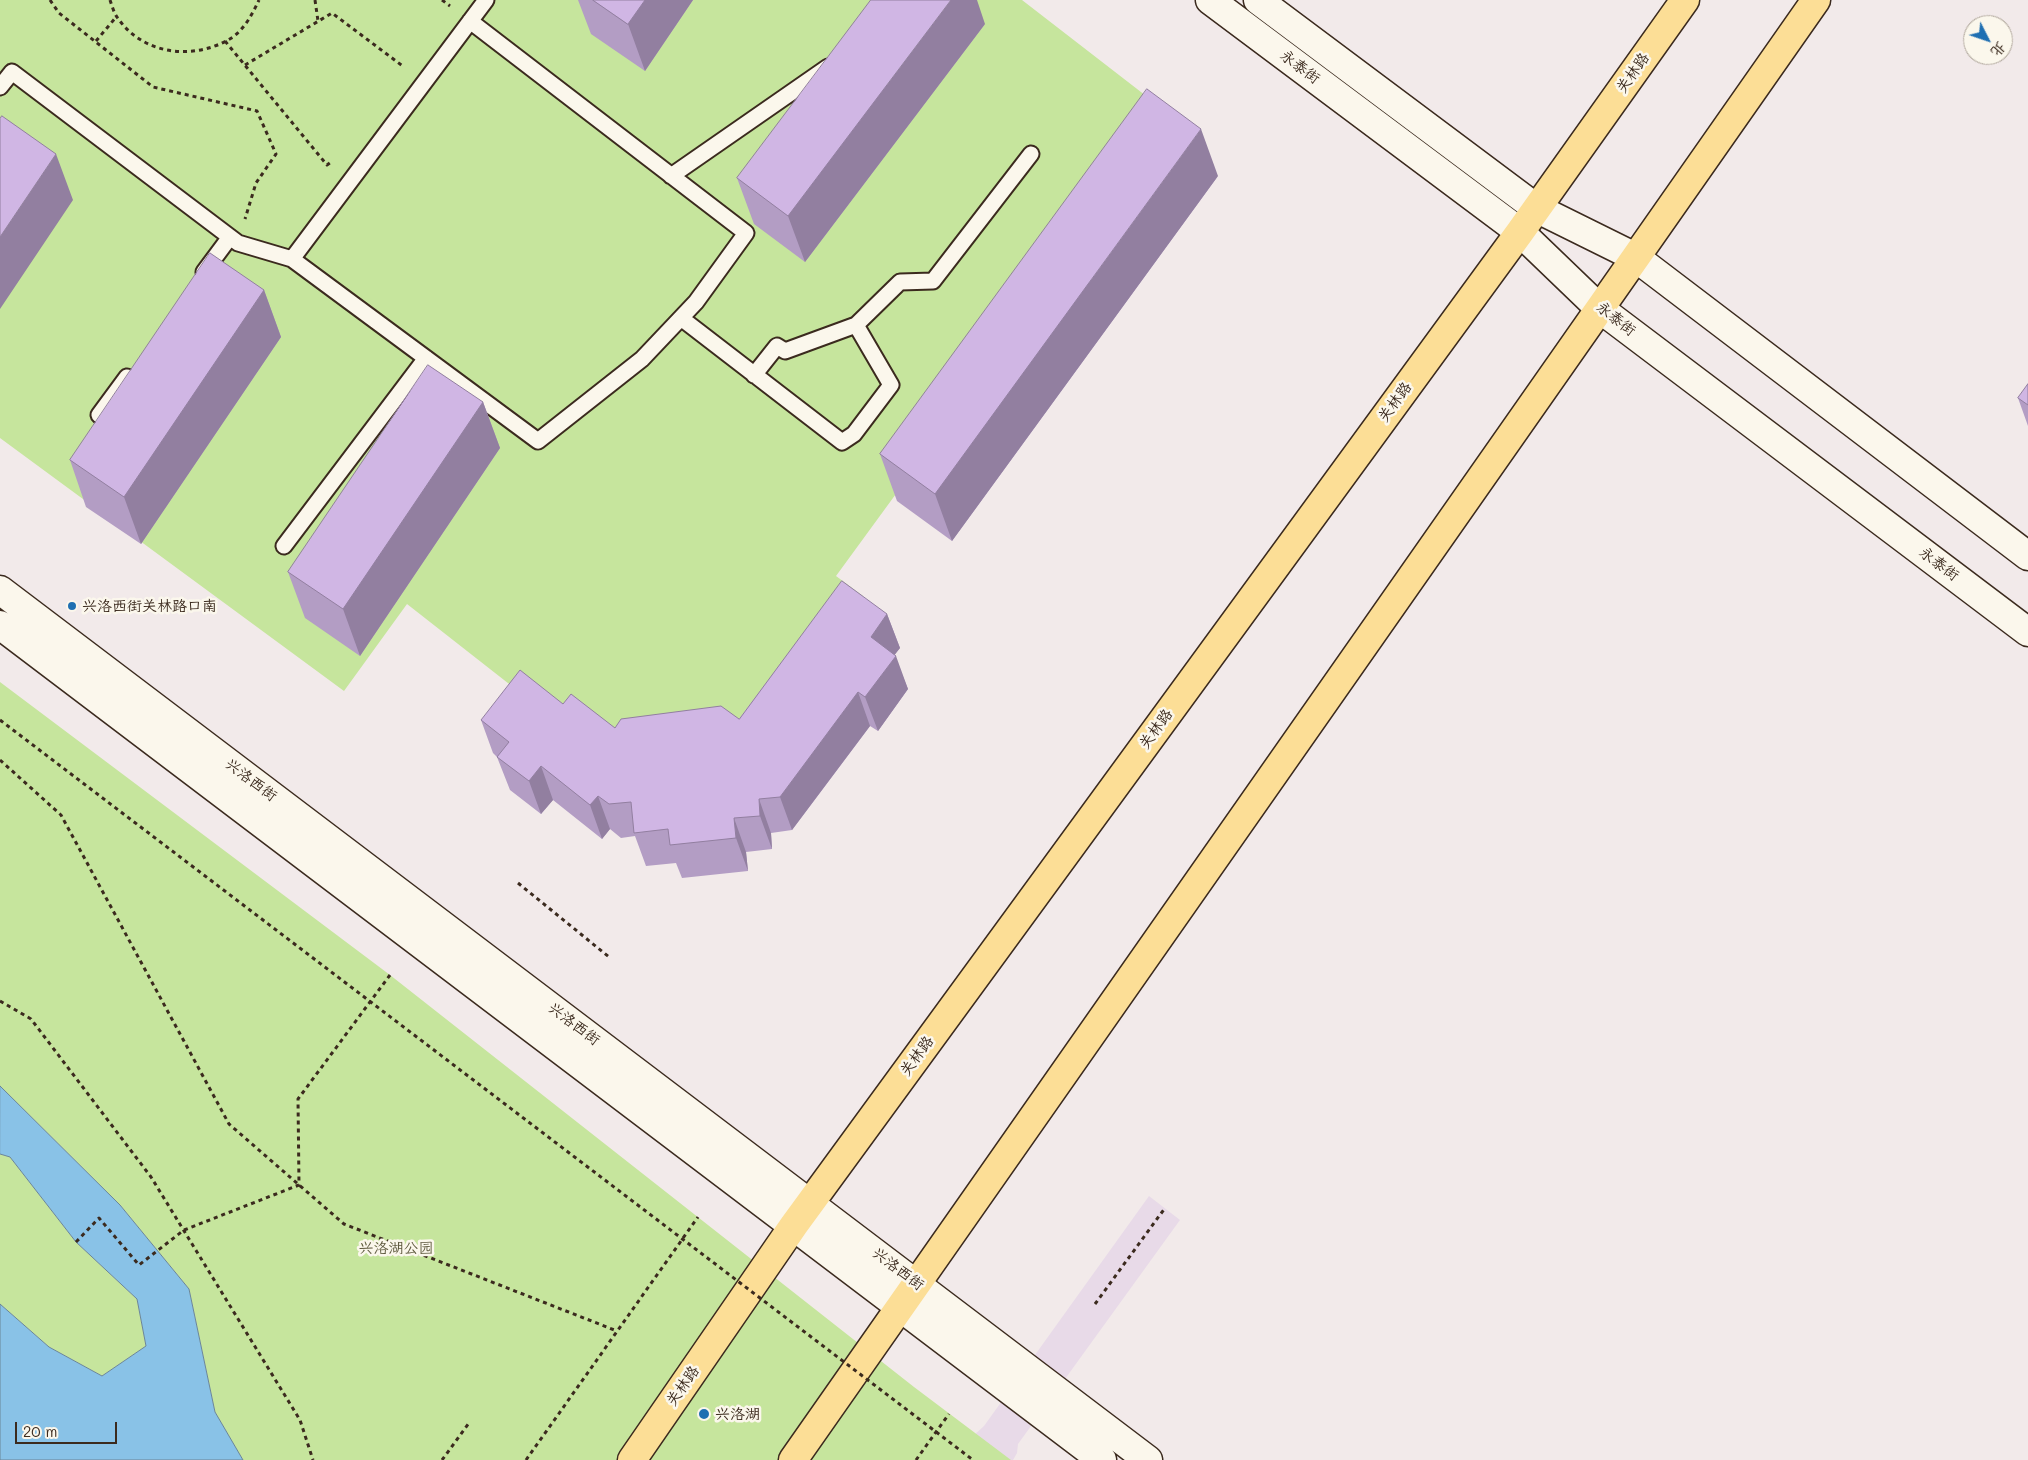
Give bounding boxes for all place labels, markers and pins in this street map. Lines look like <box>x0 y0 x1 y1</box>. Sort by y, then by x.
place label: 兴洛西街关林路口南 <box>82 597 217 615</box>
marker: 兴洛西街关林路口南 <box>66 600 78 612</box>
place label: 兴洛湖 <box>715 1405 760 1423</box>
marker: 兴洛湖 <box>697 1407 711 1421</box>

